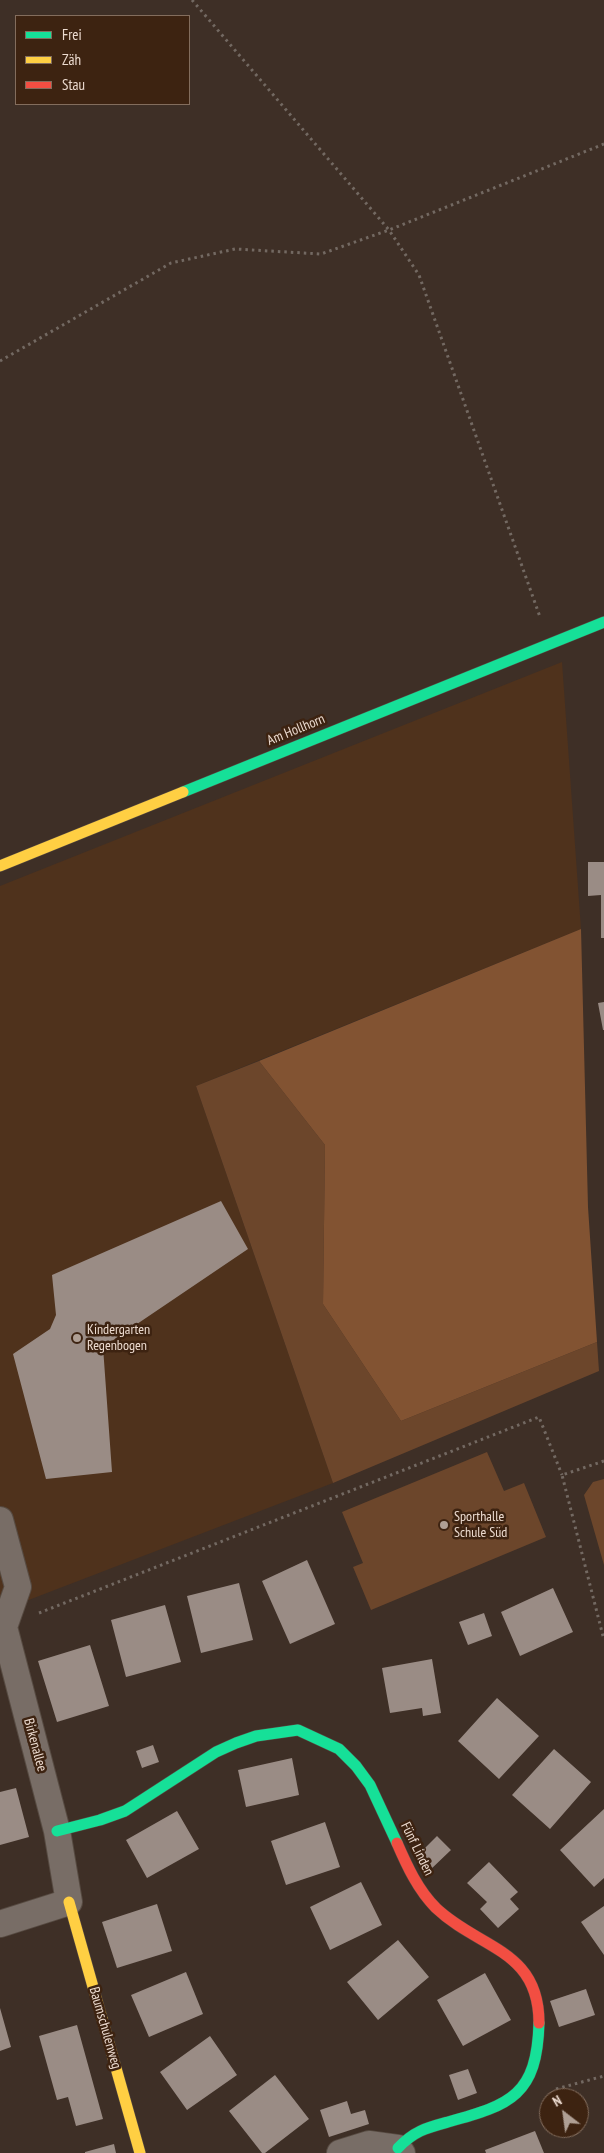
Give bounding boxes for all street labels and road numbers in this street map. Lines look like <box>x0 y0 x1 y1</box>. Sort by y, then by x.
street label: Am Hollhorn <box>265 711 327 749</box>
street label: Birkenallee <box>20 1717 50 1773</box>
street label: Fünf Linden <box>397 1819 437 1879</box>
street label: Baumschulenweg <box>85 1985 125 2071</box>

